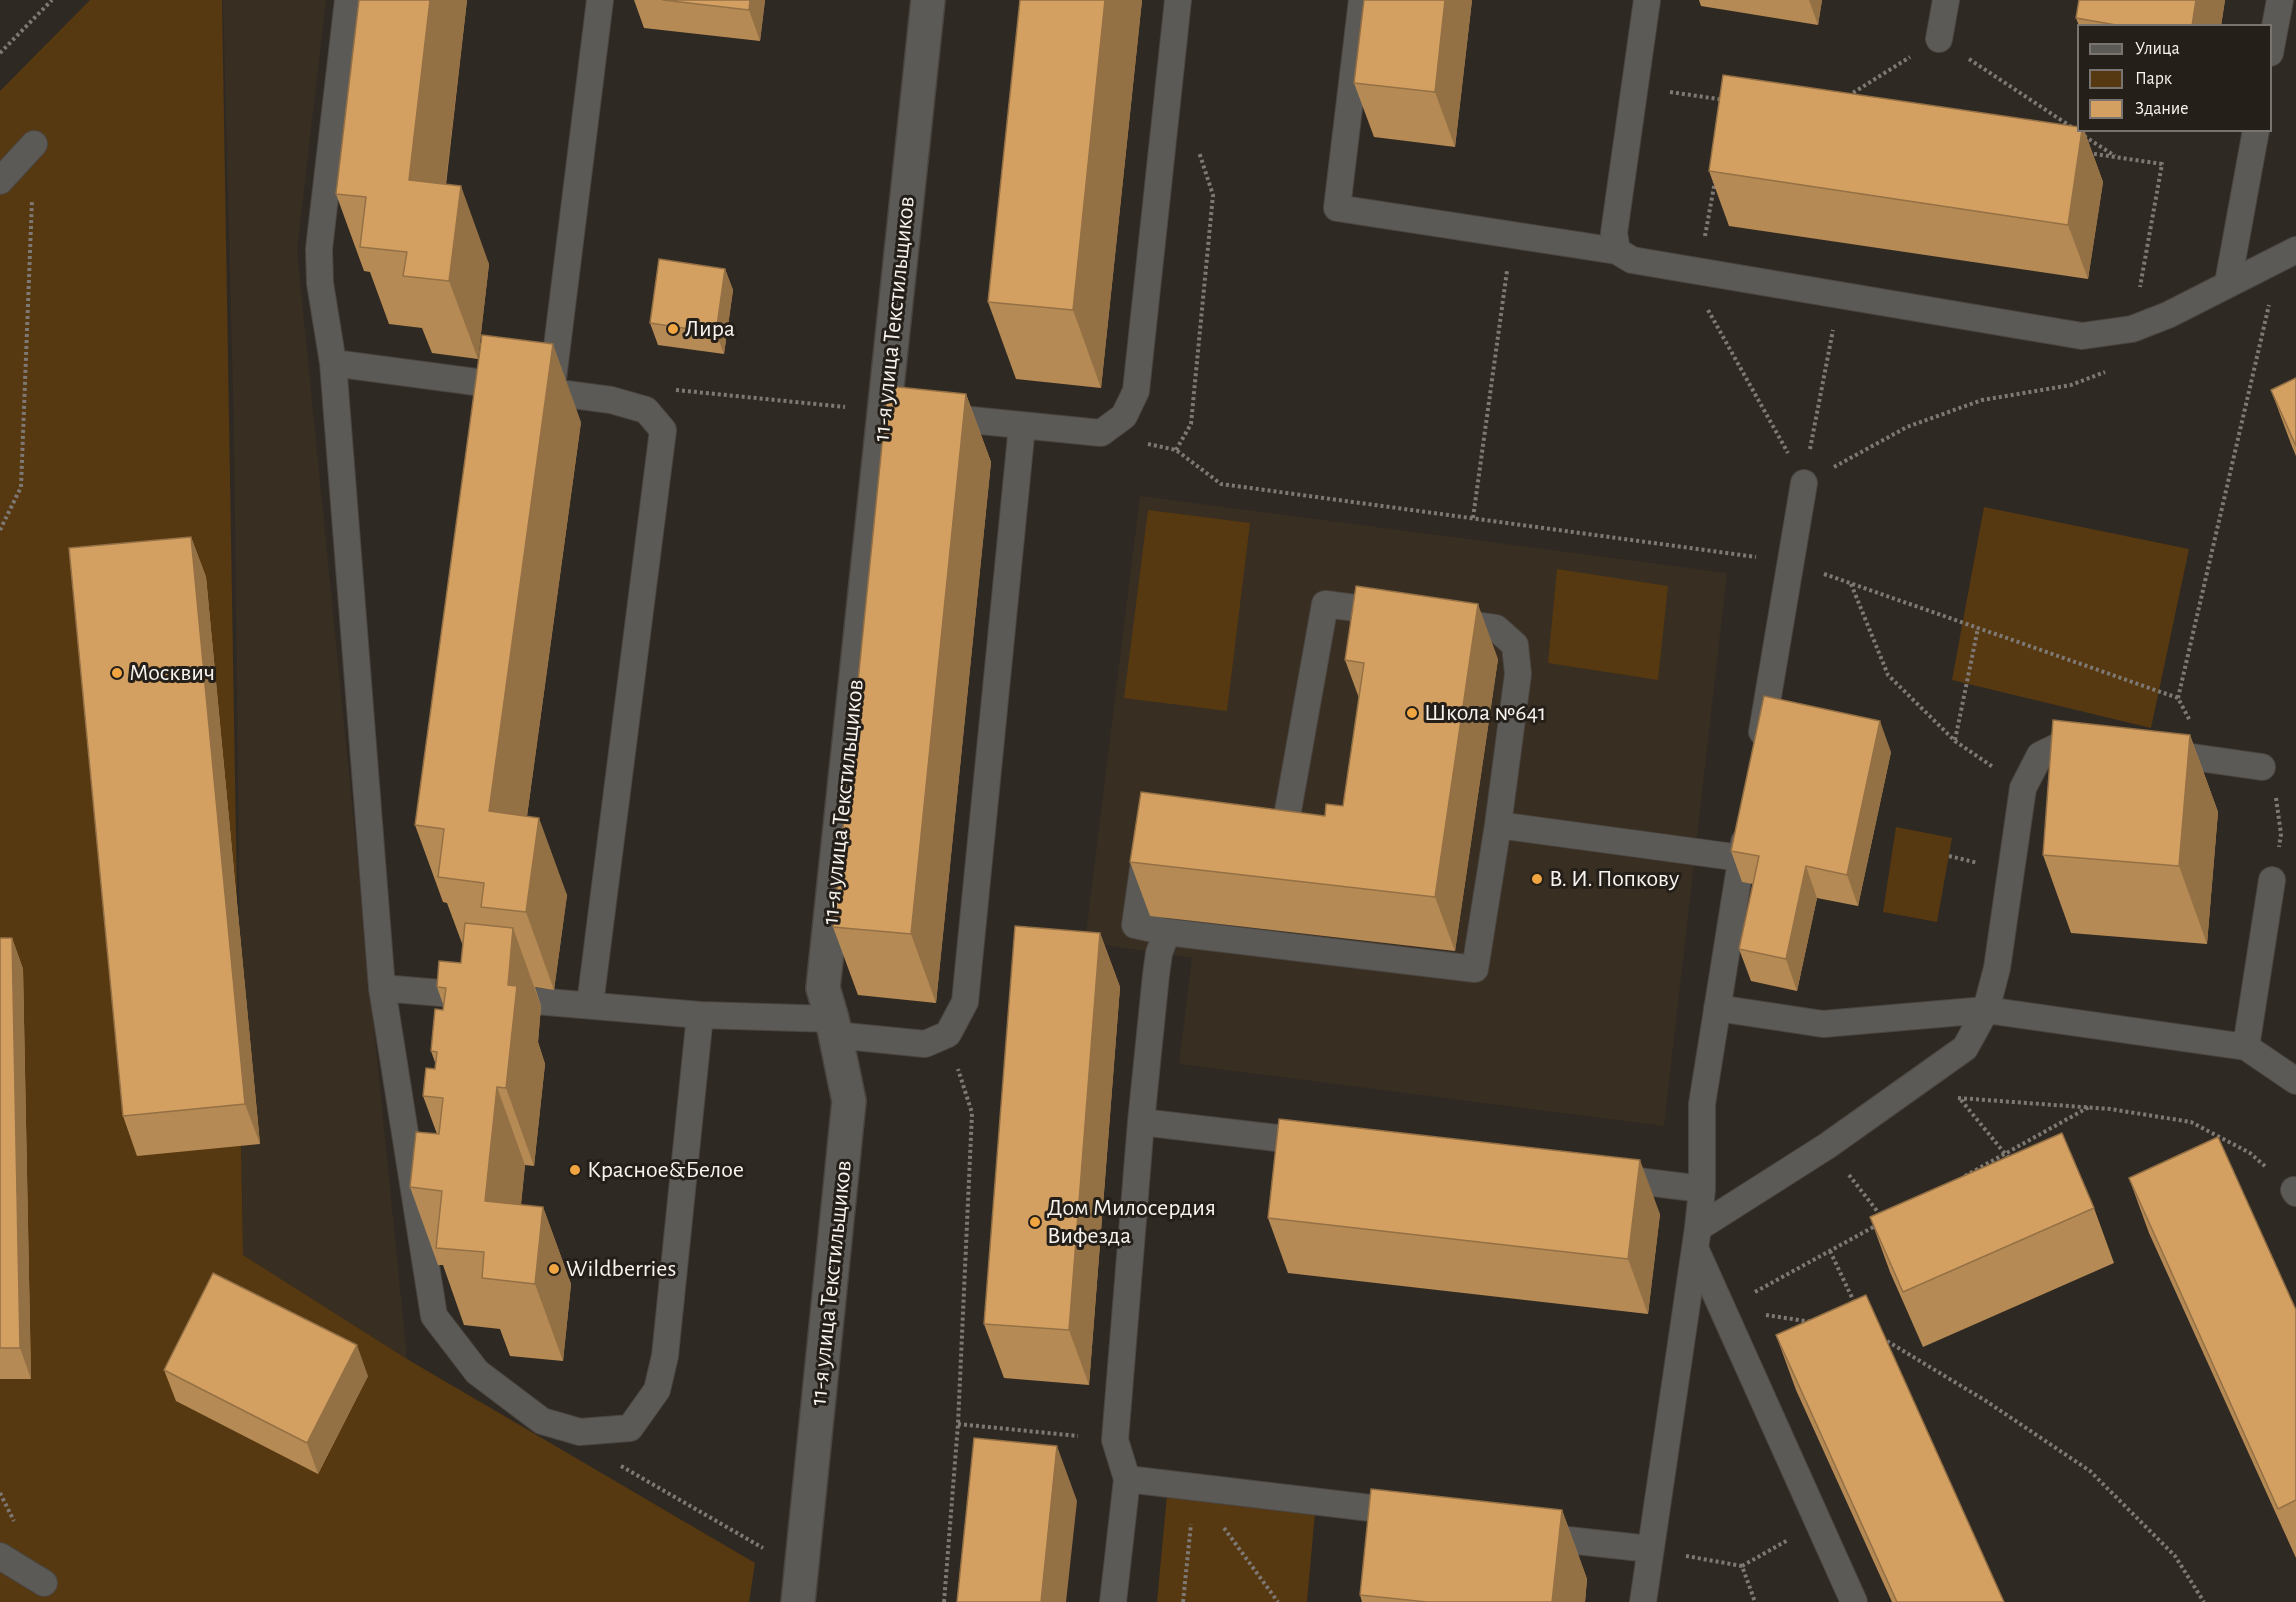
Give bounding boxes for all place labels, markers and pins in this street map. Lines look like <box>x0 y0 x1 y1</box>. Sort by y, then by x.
place label: Лира <box>685 315 735 343</box>
marker: Лира <box>666 322 680 336</box>
place label: Москвич <box>129 659 215 687</box>
marker: Москвич <box>110 666 124 680</box>
place label: Школа №641 <box>1424 699 1546 727</box>
marker: Школа №641 <box>1405 706 1419 720</box>
place label: В. И. Попкову <box>1549 865 1679 893</box>
marker: В. И. Попкову <box>1530 872 1544 886</box>
place label: Красное&Белое <box>587 1156 744 1184</box>
marker: Красное&Белое <box>568 1163 582 1177</box>
place label: Дом Милосердия Вифезда <box>1047 1194 1216 1250</box>
marker: Дом Милосердия Вифезда <box>1028 1215 1042 1229</box>
place label: Wildberries <box>566 1255 676 1283</box>
marker: Wildberries <box>547 1262 561 1276</box>

